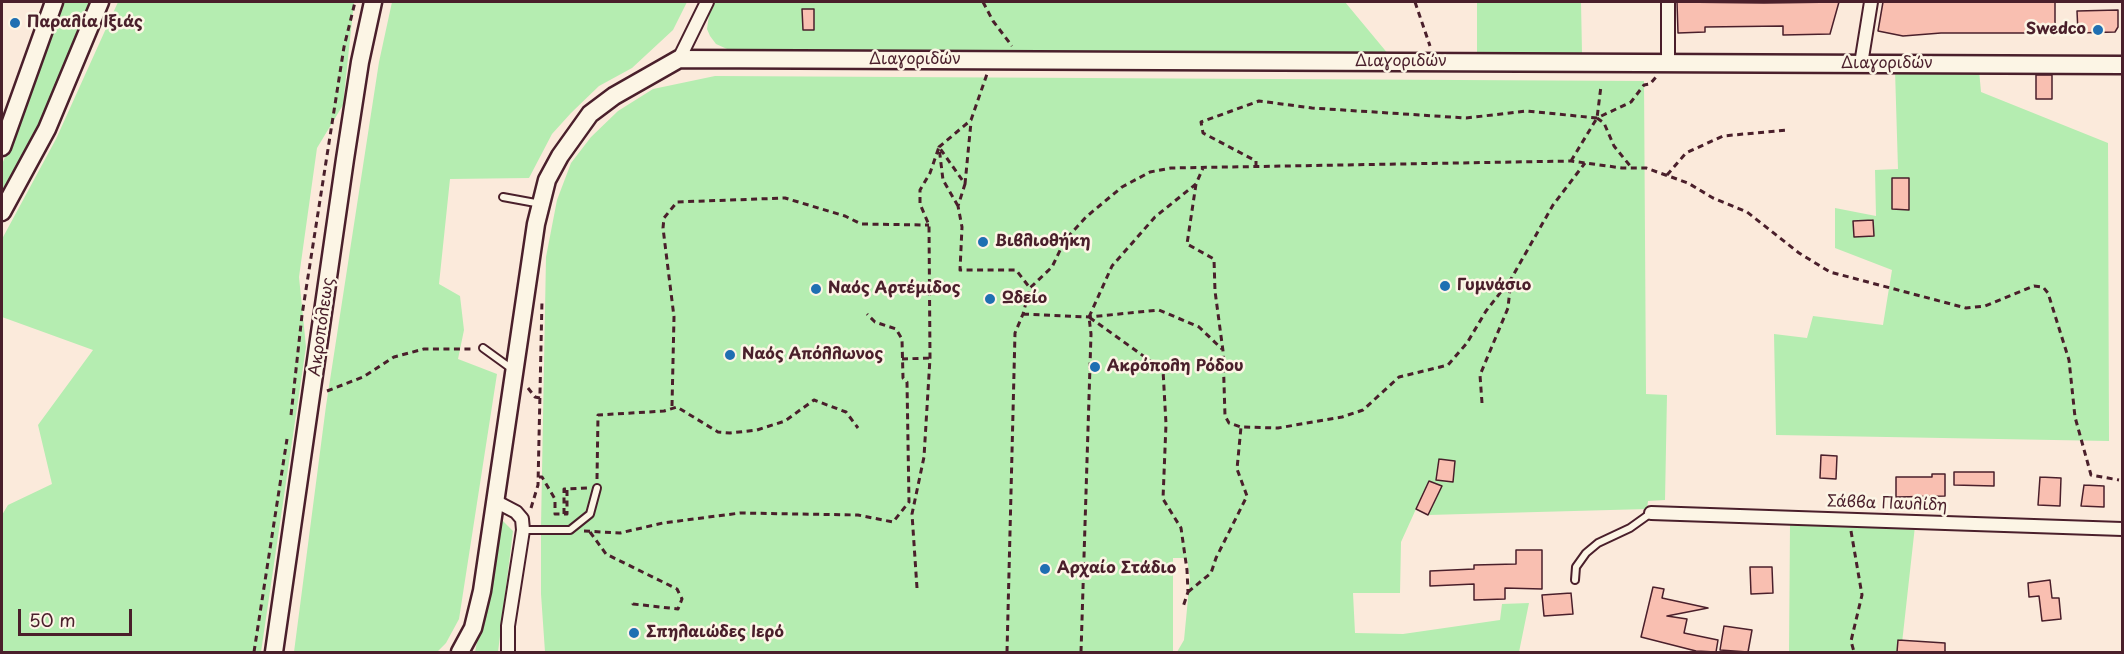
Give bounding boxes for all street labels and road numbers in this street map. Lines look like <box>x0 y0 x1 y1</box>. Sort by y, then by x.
street label: Διαγοριδών <box>869 50 961 70</box>
street label: Διαγοριδών <box>1355 52 1447 72</box>
street label: Διαγοριδών <box>1841 54 1933 74</box>
street label: Ακροπόλεως <box>306 276 338 378</box>
street label: Σάββα Παυλίδη <box>1826 492 1948 516</box>

